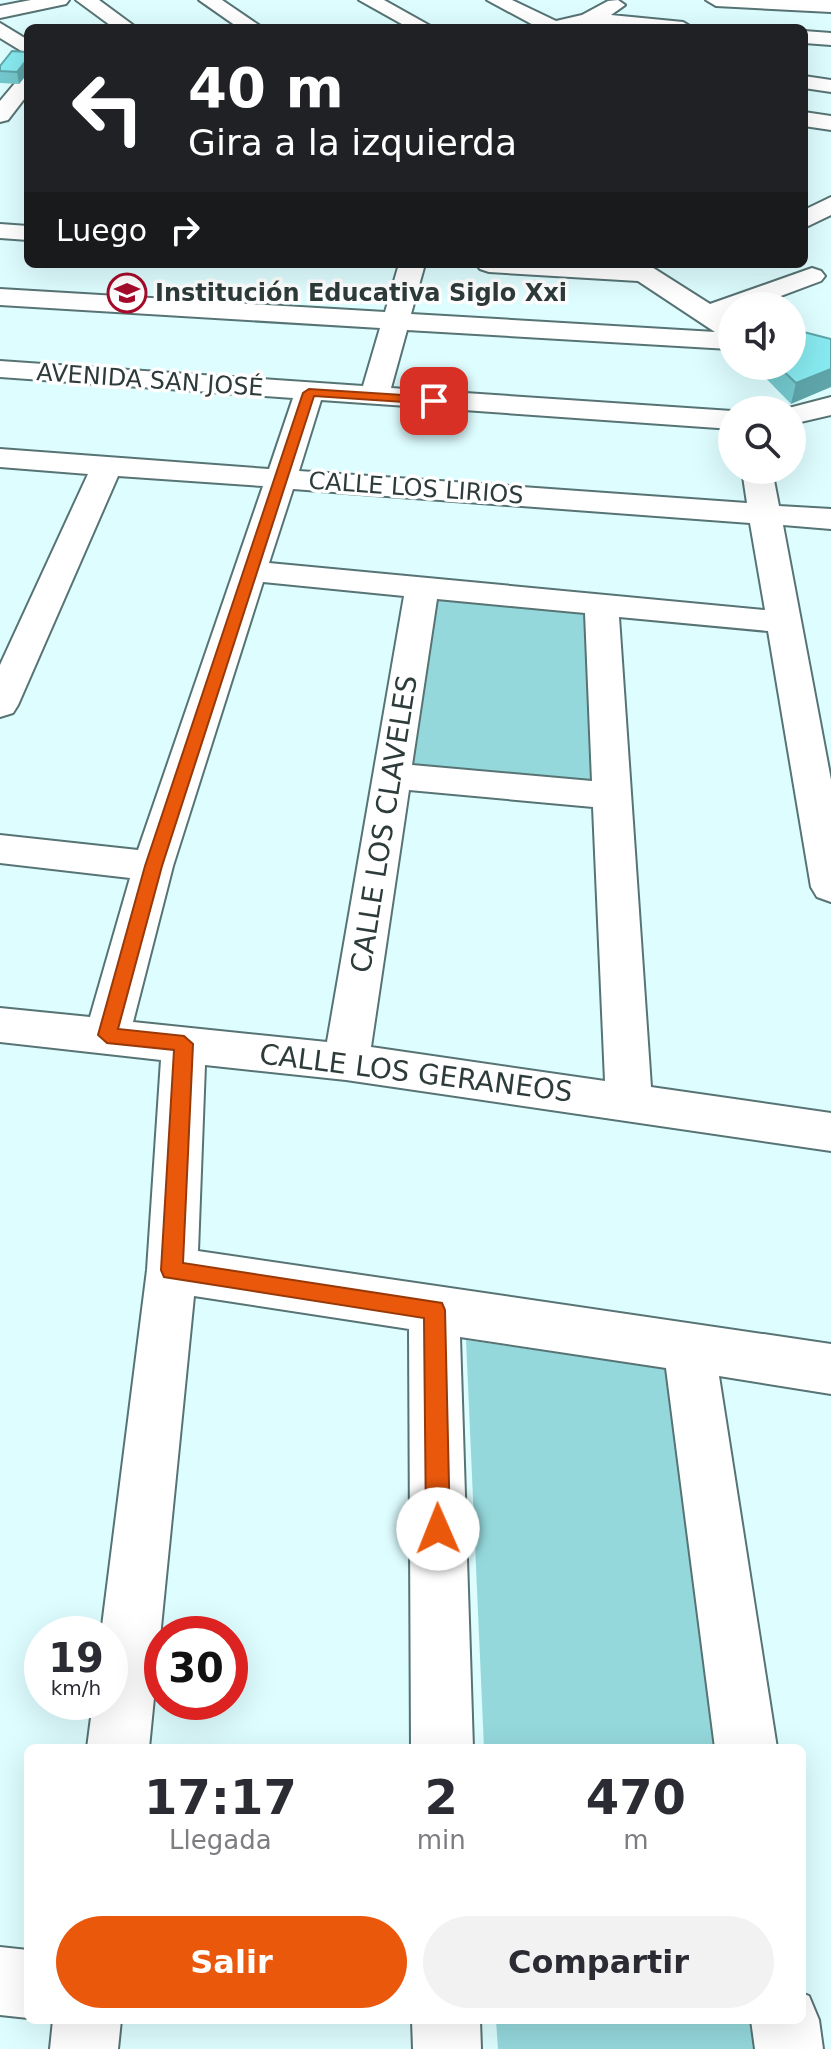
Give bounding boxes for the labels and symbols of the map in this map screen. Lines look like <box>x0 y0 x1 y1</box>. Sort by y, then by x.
school or university icon: Institución Educativa Siglo Xxi <box>106 272 148 314</box>
place label: Institución Educativa Siglo Xxi <box>155 279 567 307</box>
street label: AVENIDA SAN JOSÉ <box>35 357 265 402</box>
pin <box>400 367 468 435</box>
street label: CALLE LOS LIRIOS <box>308 467 524 509</box>
street label: CALLE LOS CLAVELES <box>344 673 424 975</box>
street label: CALLE LOS GERANEOS <box>258 1037 574 1109</box>
position arrow <box>396 1487 480 1571</box>
speed limit sign: 30 <box>144 1616 248 1720</box>

